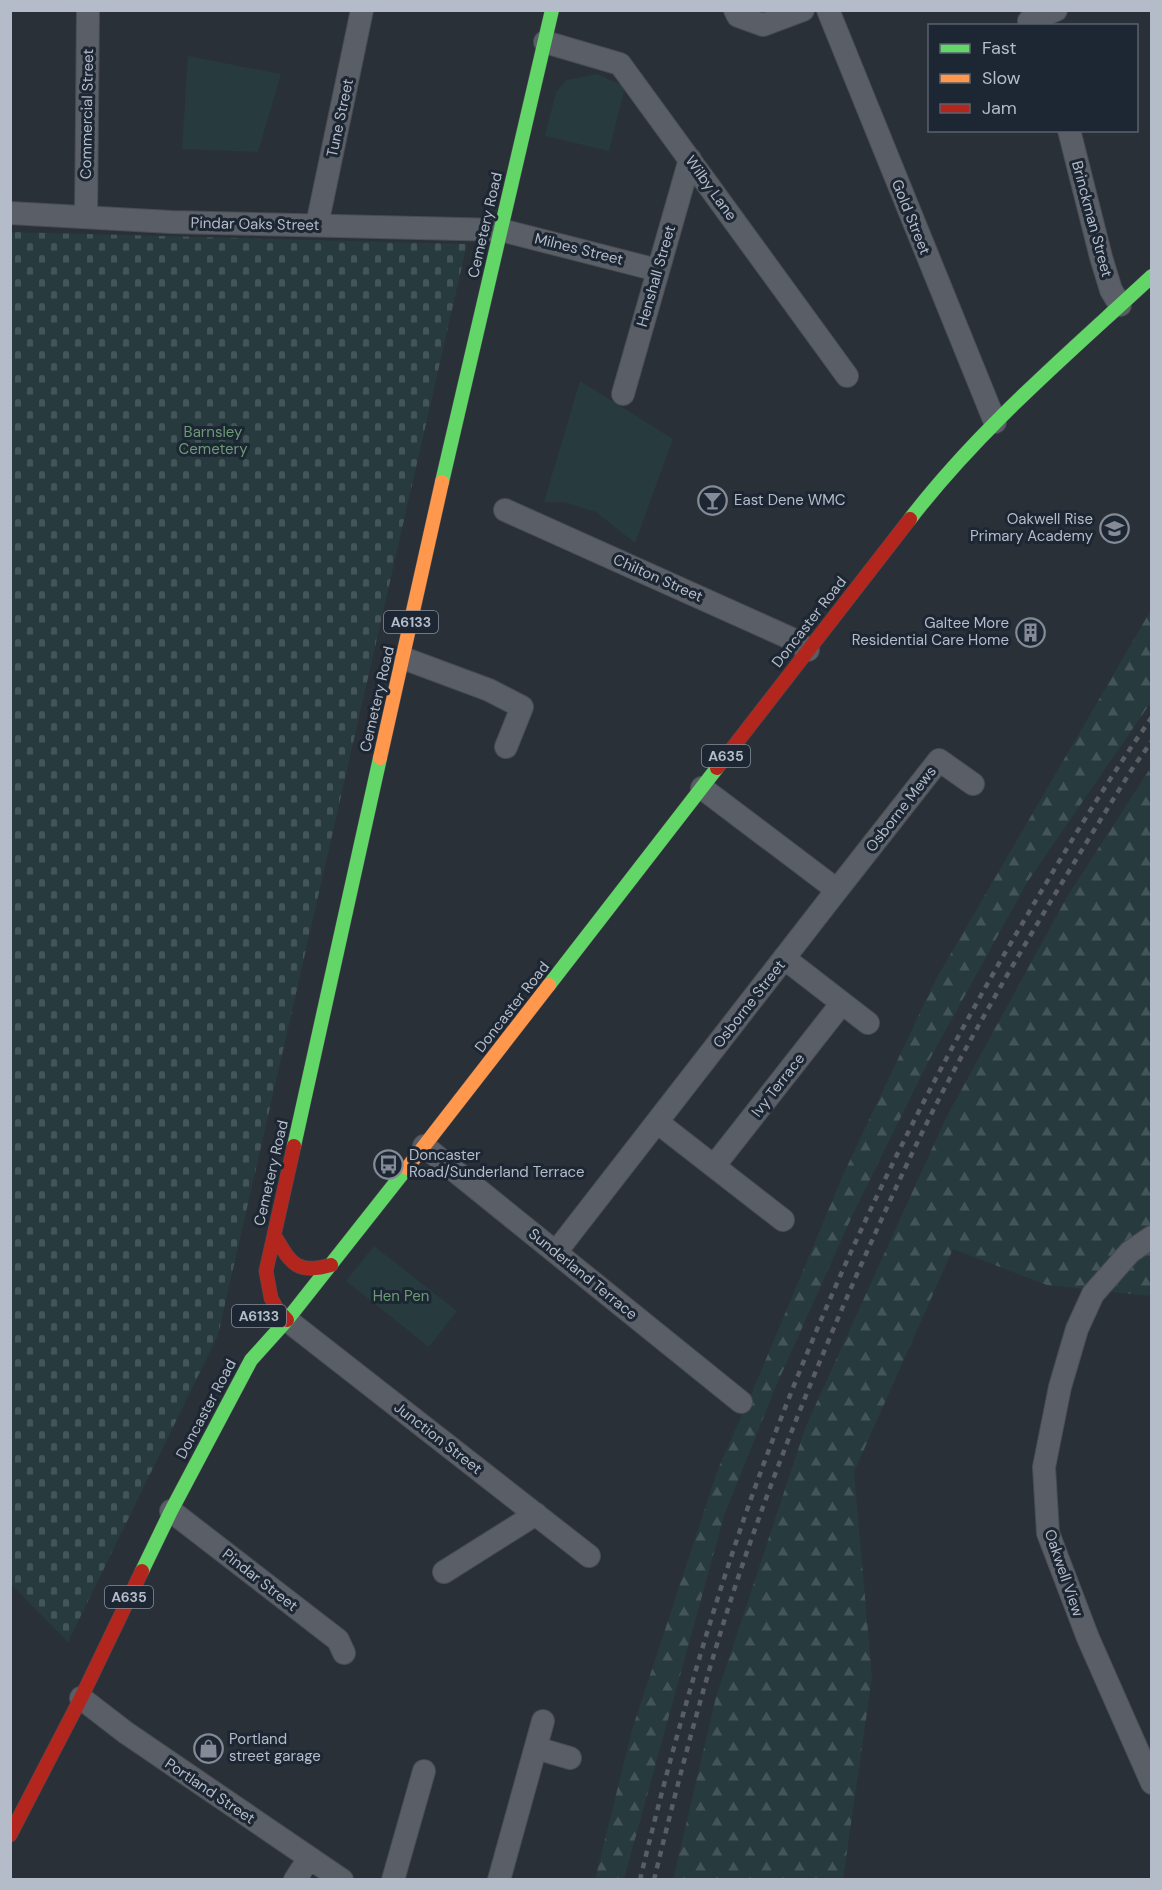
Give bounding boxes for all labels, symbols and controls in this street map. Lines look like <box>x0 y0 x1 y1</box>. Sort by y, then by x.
legend <box>928 24 1138 132</box>
text: Fast <box>982 36 1017 60</box>
street label: Commercial Street <box>76 49 98 179</box>
text: Slow <box>982 66 1021 90</box>
street label: Tune Street <box>322 77 358 159</box>
text: Jam <box>982 96 1017 120</box>
street label: Wilby Lane <box>681 151 741 225</box>
street label: Brinckman Street <box>1067 159 1117 279</box>
street label: Cemetery Road <box>463 170 507 280</box>
street label: Gold Street <box>887 176 935 258</box>
street label: Pindar Oaks Street <box>190 213 320 235</box>
street label: Henshall Street <box>632 223 680 329</box>
street label: Milnes Street <box>533 228 626 270</box>
park label: Barnsley Cemetery <box>179 422 248 459</box>
bar icon: East Dene WMC <box>697 484 729 516</box>
place label: East Dene WMC <box>734 490 846 510</box>
place label: Oakwell Rise Primary Academy <box>970 509 1094 546</box>
school or university icon: Oakwell Rise Primary Academy <box>1098 512 1130 544</box>
street label: Chilton Street <box>610 549 706 607</box>
street label: Doncaster Road <box>767 572 851 672</box>
road number: A6133 <box>384 611 438 633</box>
place label: Galtee More Residential Care Home <box>852 613 1009 650</box>
building icon: Galtee More Residential Care Home <box>1014 616 1046 648</box>
street label: Cemetery Road <box>355 644 399 754</box>
road number: A635 <box>702 745 750 767</box>
street label: Osborne Mews <box>861 762 941 856</box>
street label: Osborne Street <box>708 956 790 1052</box>
street label: Doncaster Road <box>470 957 554 1057</box>
street label: Ivy Terrace <box>747 1049 809 1121</box>
street label: Cemetery Road <box>249 1118 293 1228</box>
place label: Doncaster Road/Sunderland Terrace <box>409 1145 585 1182</box>
bus stop icon: Doncaster Road/Sunderland Terrace <box>372 1148 404 1180</box>
street label: Sunderland Terrace <box>524 1224 642 1324</box>
park label: Hen Pen <box>373 1286 429 1306</box>
road number: A6133 <box>232 1305 286 1327</box>
street label: Doncaster Road <box>171 1356 241 1462</box>
street label: Junction Street <box>390 1397 486 1479</box>
street label: Oakwell View <box>1040 1527 1088 1620</box>
street label: Pindar Street <box>218 1544 302 1616</box>
road number: A635 <box>105 1586 153 1608</box>
place label: Portland street garage <box>229 1729 321 1766</box>
shop icon: Portland street garage <box>192 1732 224 1764</box>
street label: Portland Street <box>161 1753 259 1829</box>

